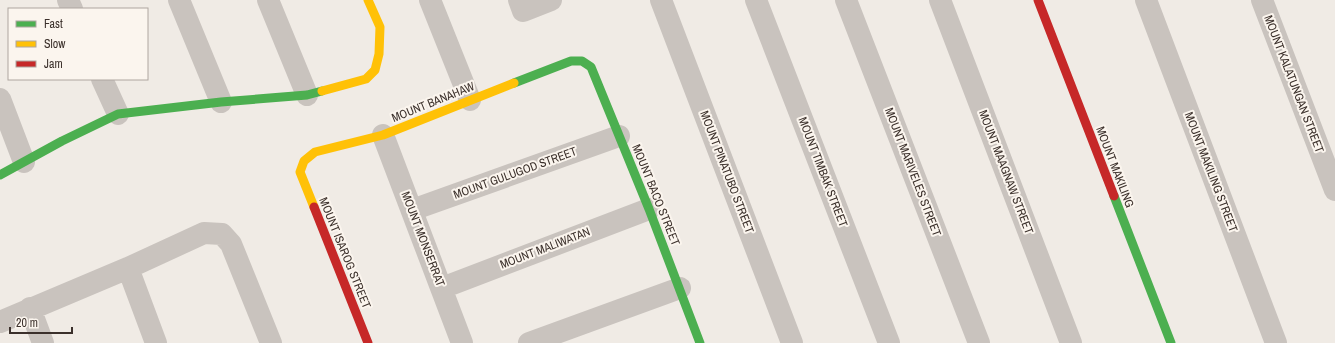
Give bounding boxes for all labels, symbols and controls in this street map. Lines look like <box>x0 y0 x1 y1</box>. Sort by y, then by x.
legend <box>8 8 148 80</box>
street label: MOUNT KALATUNGAN STREET <box>1260 13 1328 155</box>
text: Fast <box>44 16 63 32</box>
text: Slow <box>44 36 66 52</box>
text: Jam <box>44 56 63 72</box>
street label: MOUNT BANAHAW <box>389 78 477 126</box>
street label: MOUNT MARIVELES STREET <box>881 105 945 239</box>
street label: MOUNT MAAGNAW STREET <box>975 108 1037 236</box>
street label: MOUNT PINATUBO STREET <box>696 109 758 235</box>
street label: MOUNT MAKILING STREET <box>1181 110 1241 234</box>
street label: MOUNT TIMBAK STREET <box>795 115 851 229</box>
street label: MOUNT MAKILING <box>1092 124 1138 210</box>
street label: MOUNT BACO STREET <box>628 142 684 248</box>
street label: MOUNT GULUGOD STREET <box>451 143 579 203</box>
street label: MOUNT MONSERRAT <box>397 189 449 289</box>
street label: MOUNT ISAROG STREET <box>315 195 375 311</box>
street label: MOUNT MALIWATAN <box>498 223 592 273</box>
scale bar <box>10 309 72 335</box>
text: 20 m <box>16 315 38 331</box>

